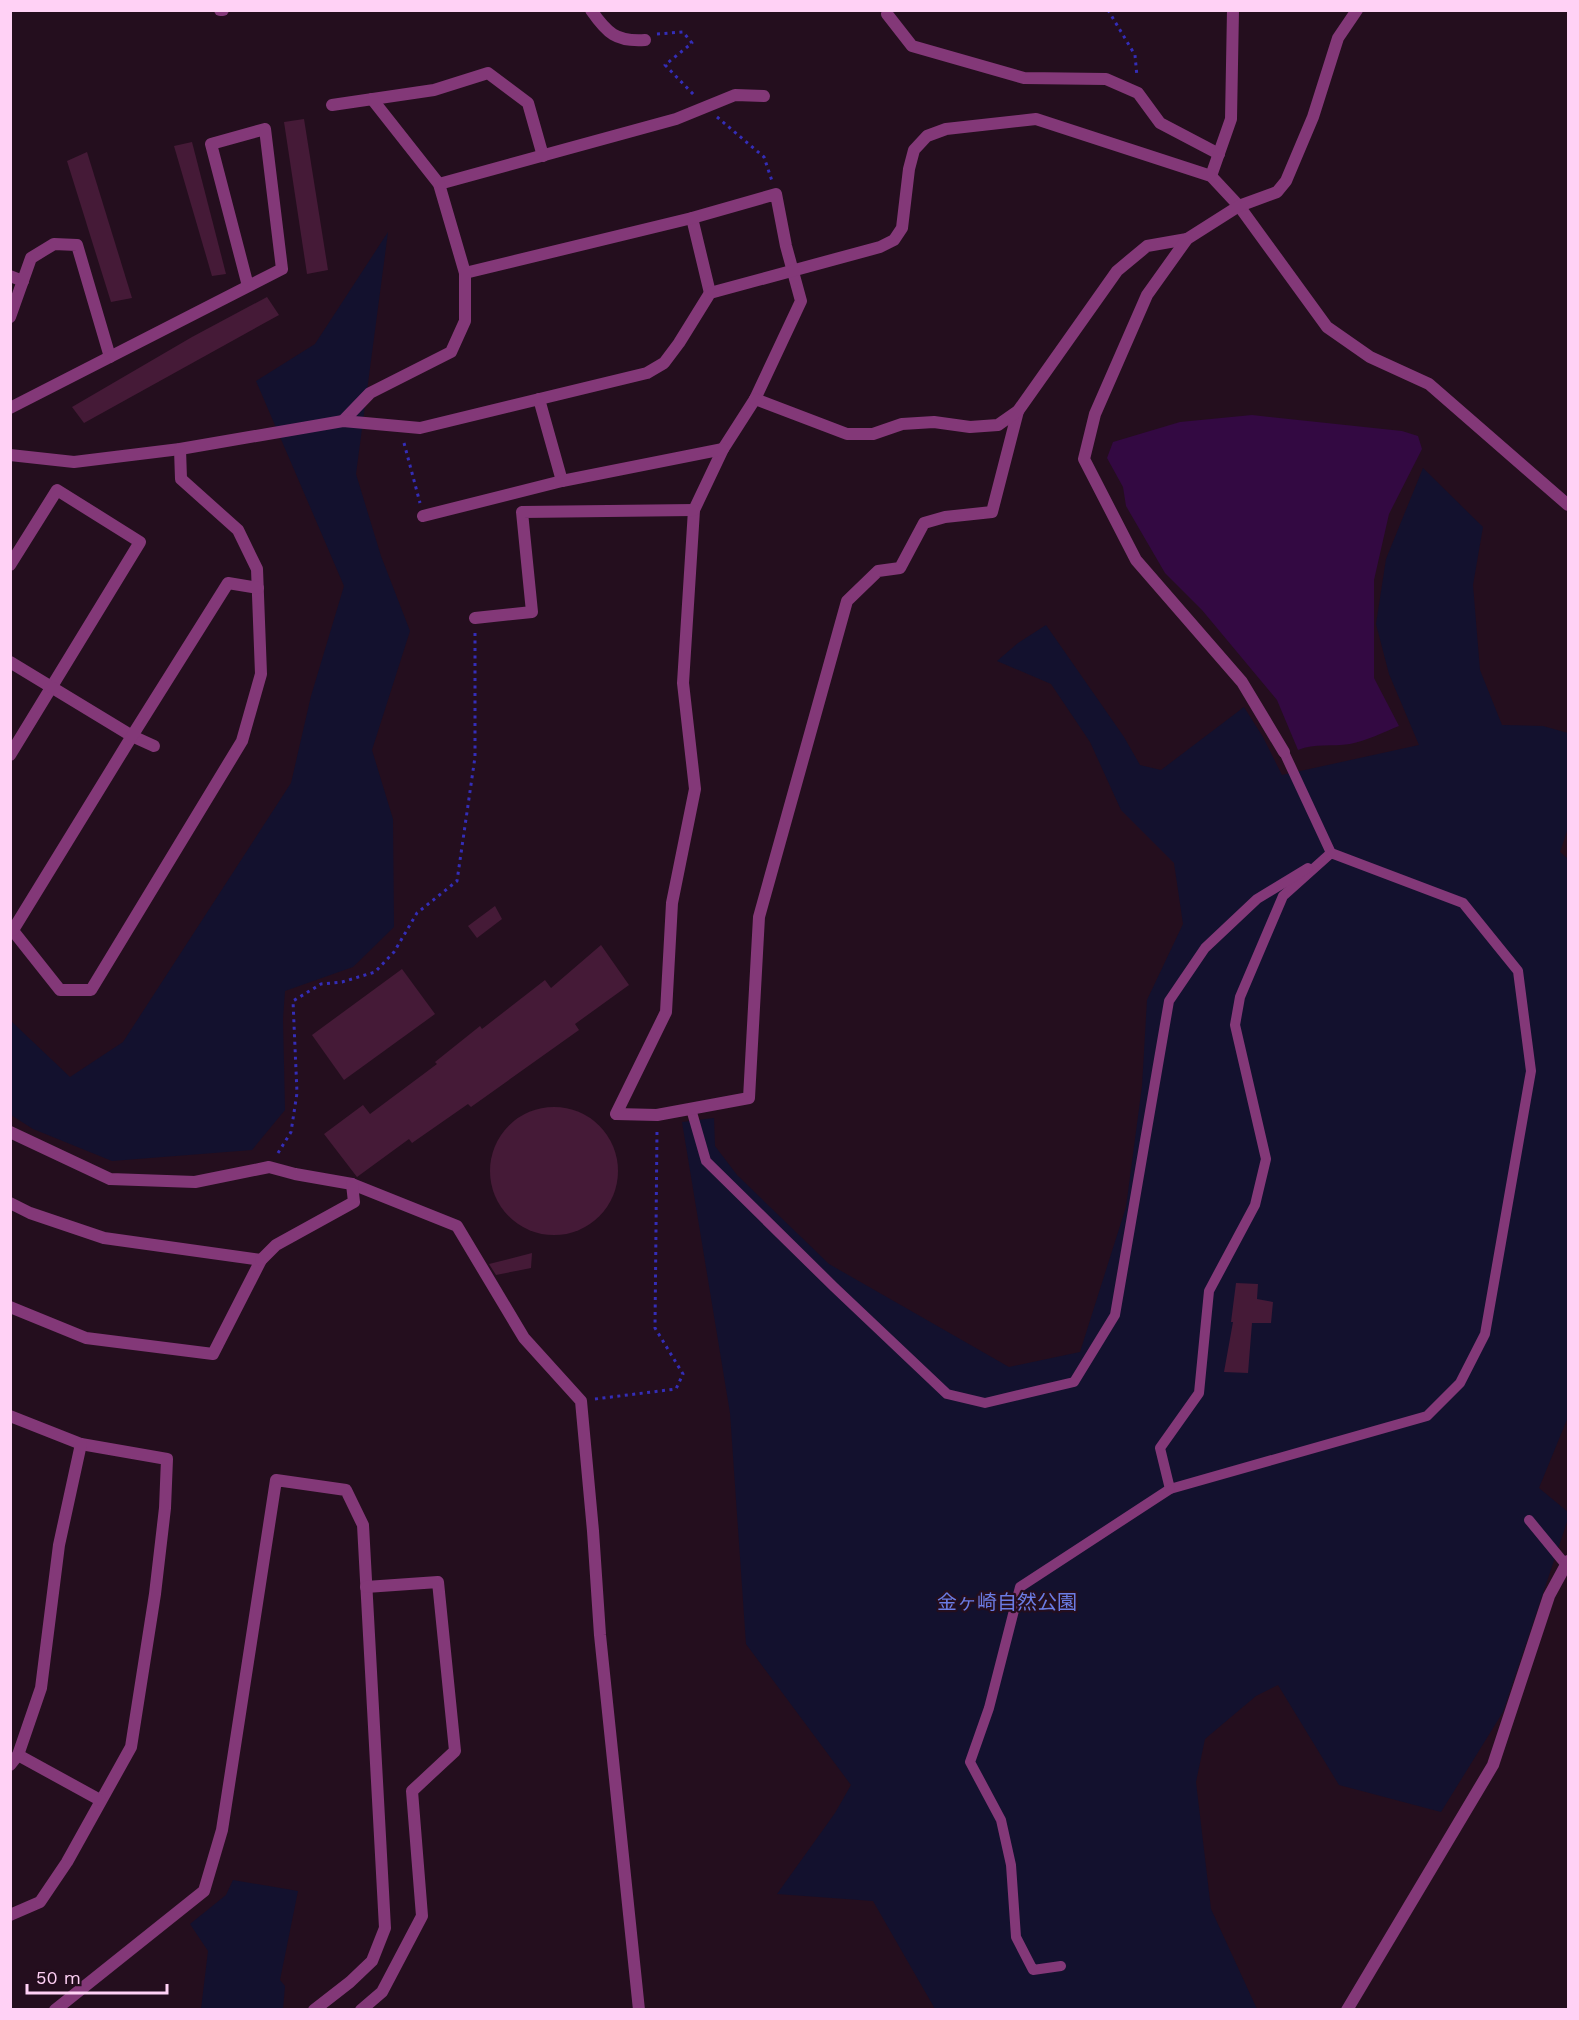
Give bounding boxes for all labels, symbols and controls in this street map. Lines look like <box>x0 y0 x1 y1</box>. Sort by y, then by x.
park label: 金ヶ崎自然公園 <box>937 1590 1077 1614</box>
scale bar <box>27 1957 166 1995</box>
text: 50 m <box>36 1967 81 1988</box>

